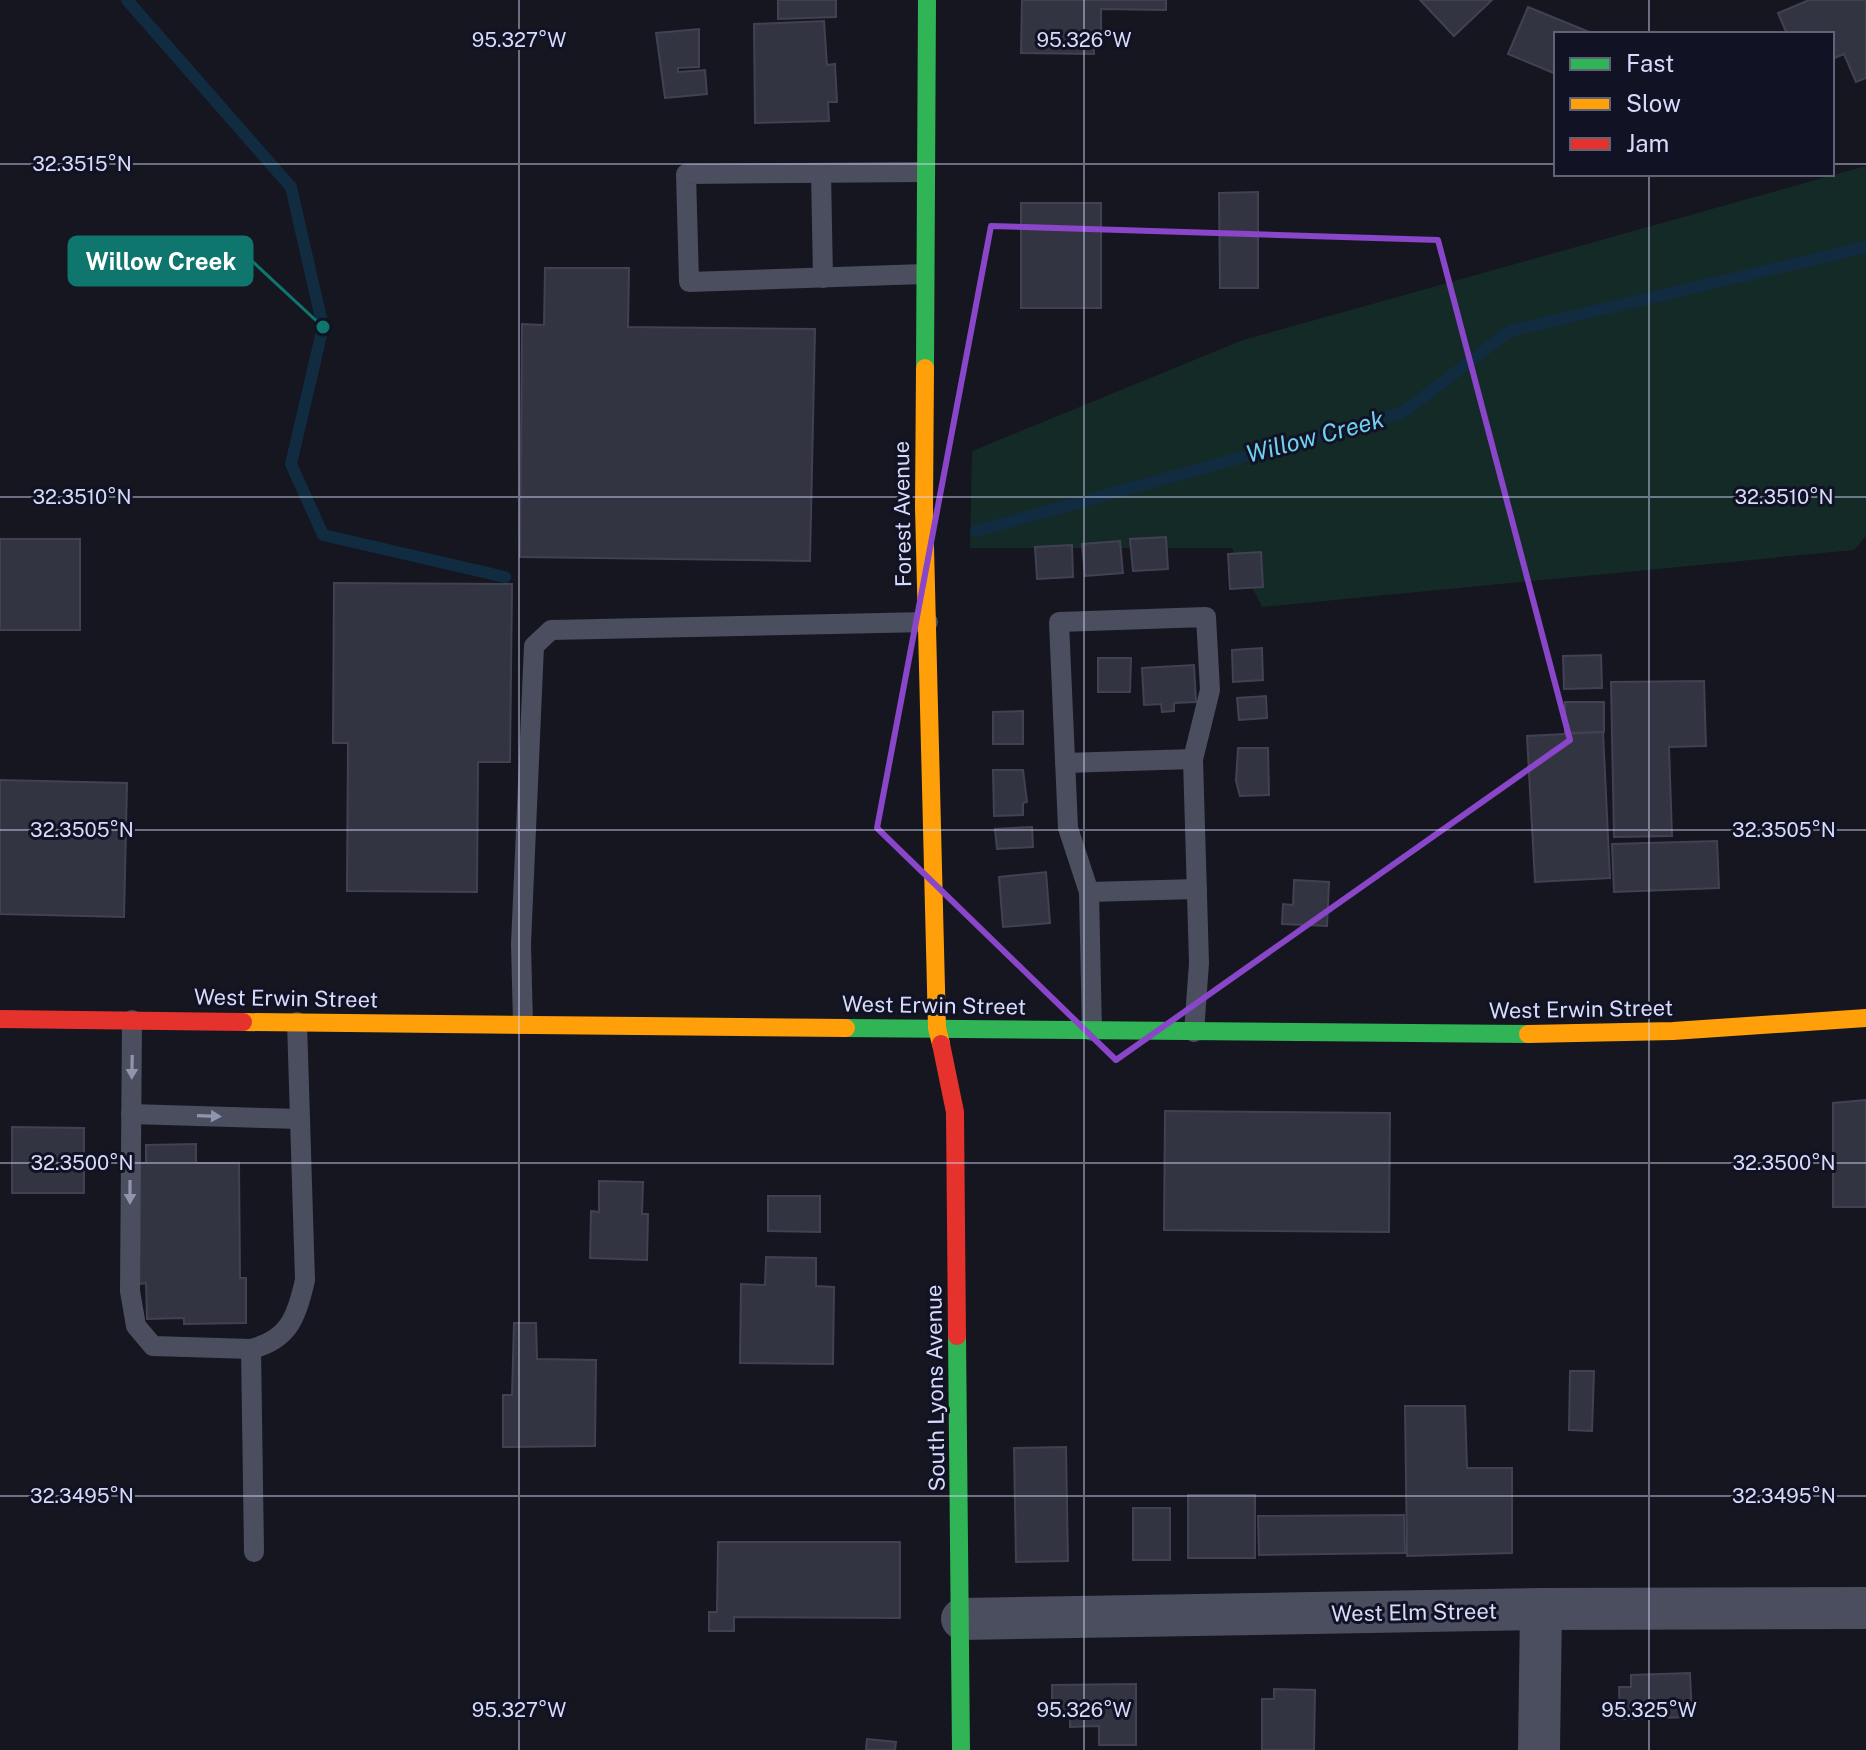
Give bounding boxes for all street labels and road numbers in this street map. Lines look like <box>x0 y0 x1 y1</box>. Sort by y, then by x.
street label: Forest Avenue <box>888 441 916 587</box>
street label: West Erwin Street <box>194 983 378 1013</box>
street label: West Erwin Street <box>842 990 1026 1020</box>
street label: West Erwin Street <box>1489 994 1673 1024</box>
street label: South Lyons Avenue <box>920 1284 950 1492</box>
street label: West Elm Street <box>1331 1598 1497 1626</box>

